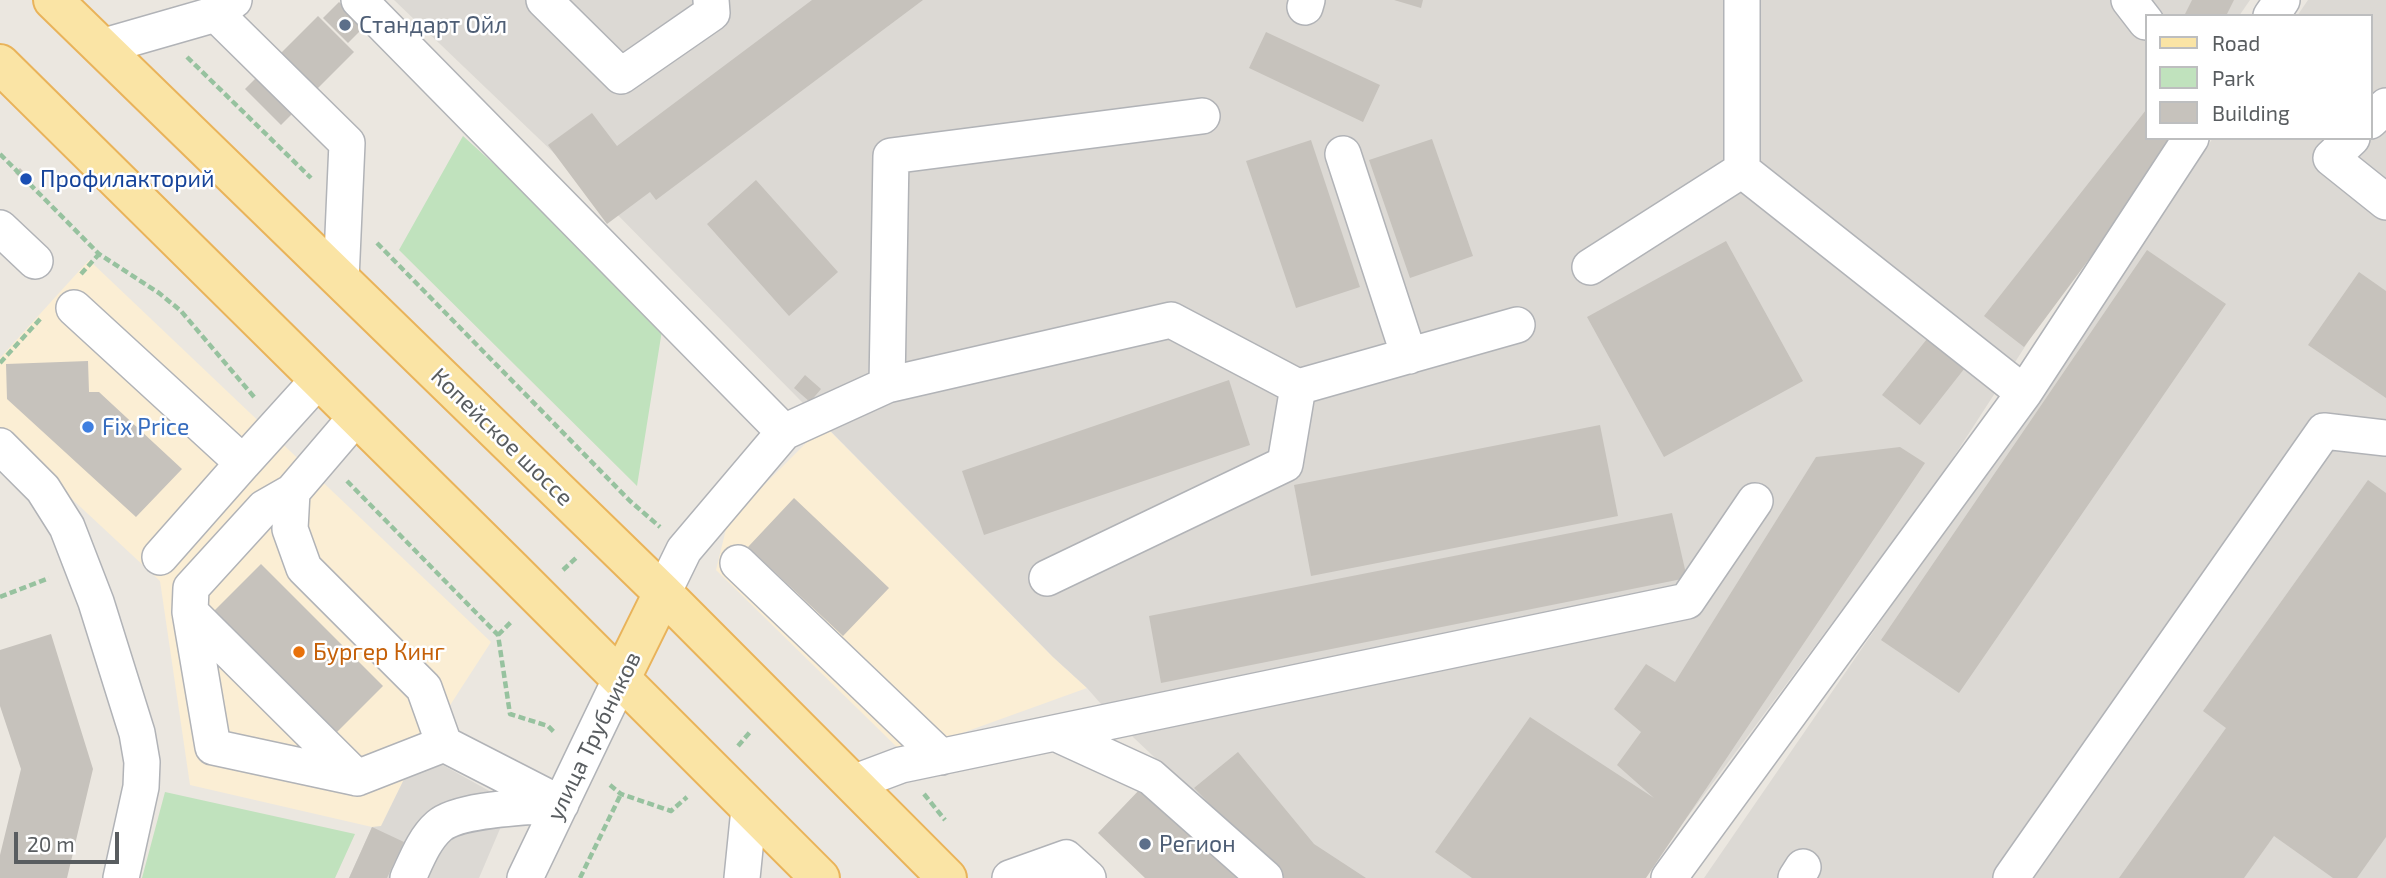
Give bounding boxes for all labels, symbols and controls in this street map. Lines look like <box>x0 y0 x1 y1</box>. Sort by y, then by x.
place label: Стандарт Ойл <box>359 11 507 39</box>
legend <box>2144 14 2372 140</box>
marker: Стандарт Ойл <box>337 17 353 33</box>
text: Road <box>2212 30 2260 55</box>
text: Park <box>2212 65 2255 90</box>
text: Building <box>2212 100 2290 125</box>
place label: Профилакторий <box>40 165 215 193</box>
marker: Профилакторий <box>18 171 34 187</box>
street label: Копейское шоссе <box>425 362 579 512</box>
place label: Fix Price <box>102 413 189 441</box>
marker: Fix Price <box>80 419 96 435</box>
place label: Бургер Кинг <box>313 638 445 666</box>
marker: Бургер Кинг <box>291 644 307 660</box>
street label: улица Трубников <box>541 647 647 825</box>
scale bar <box>18 818 122 862</box>
place label: Регион <box>1159 830 1236 858</box>
text: 20 m <box>27 831 75 856</box>
marker: Регион <box>1137 836 1153 852</box>

